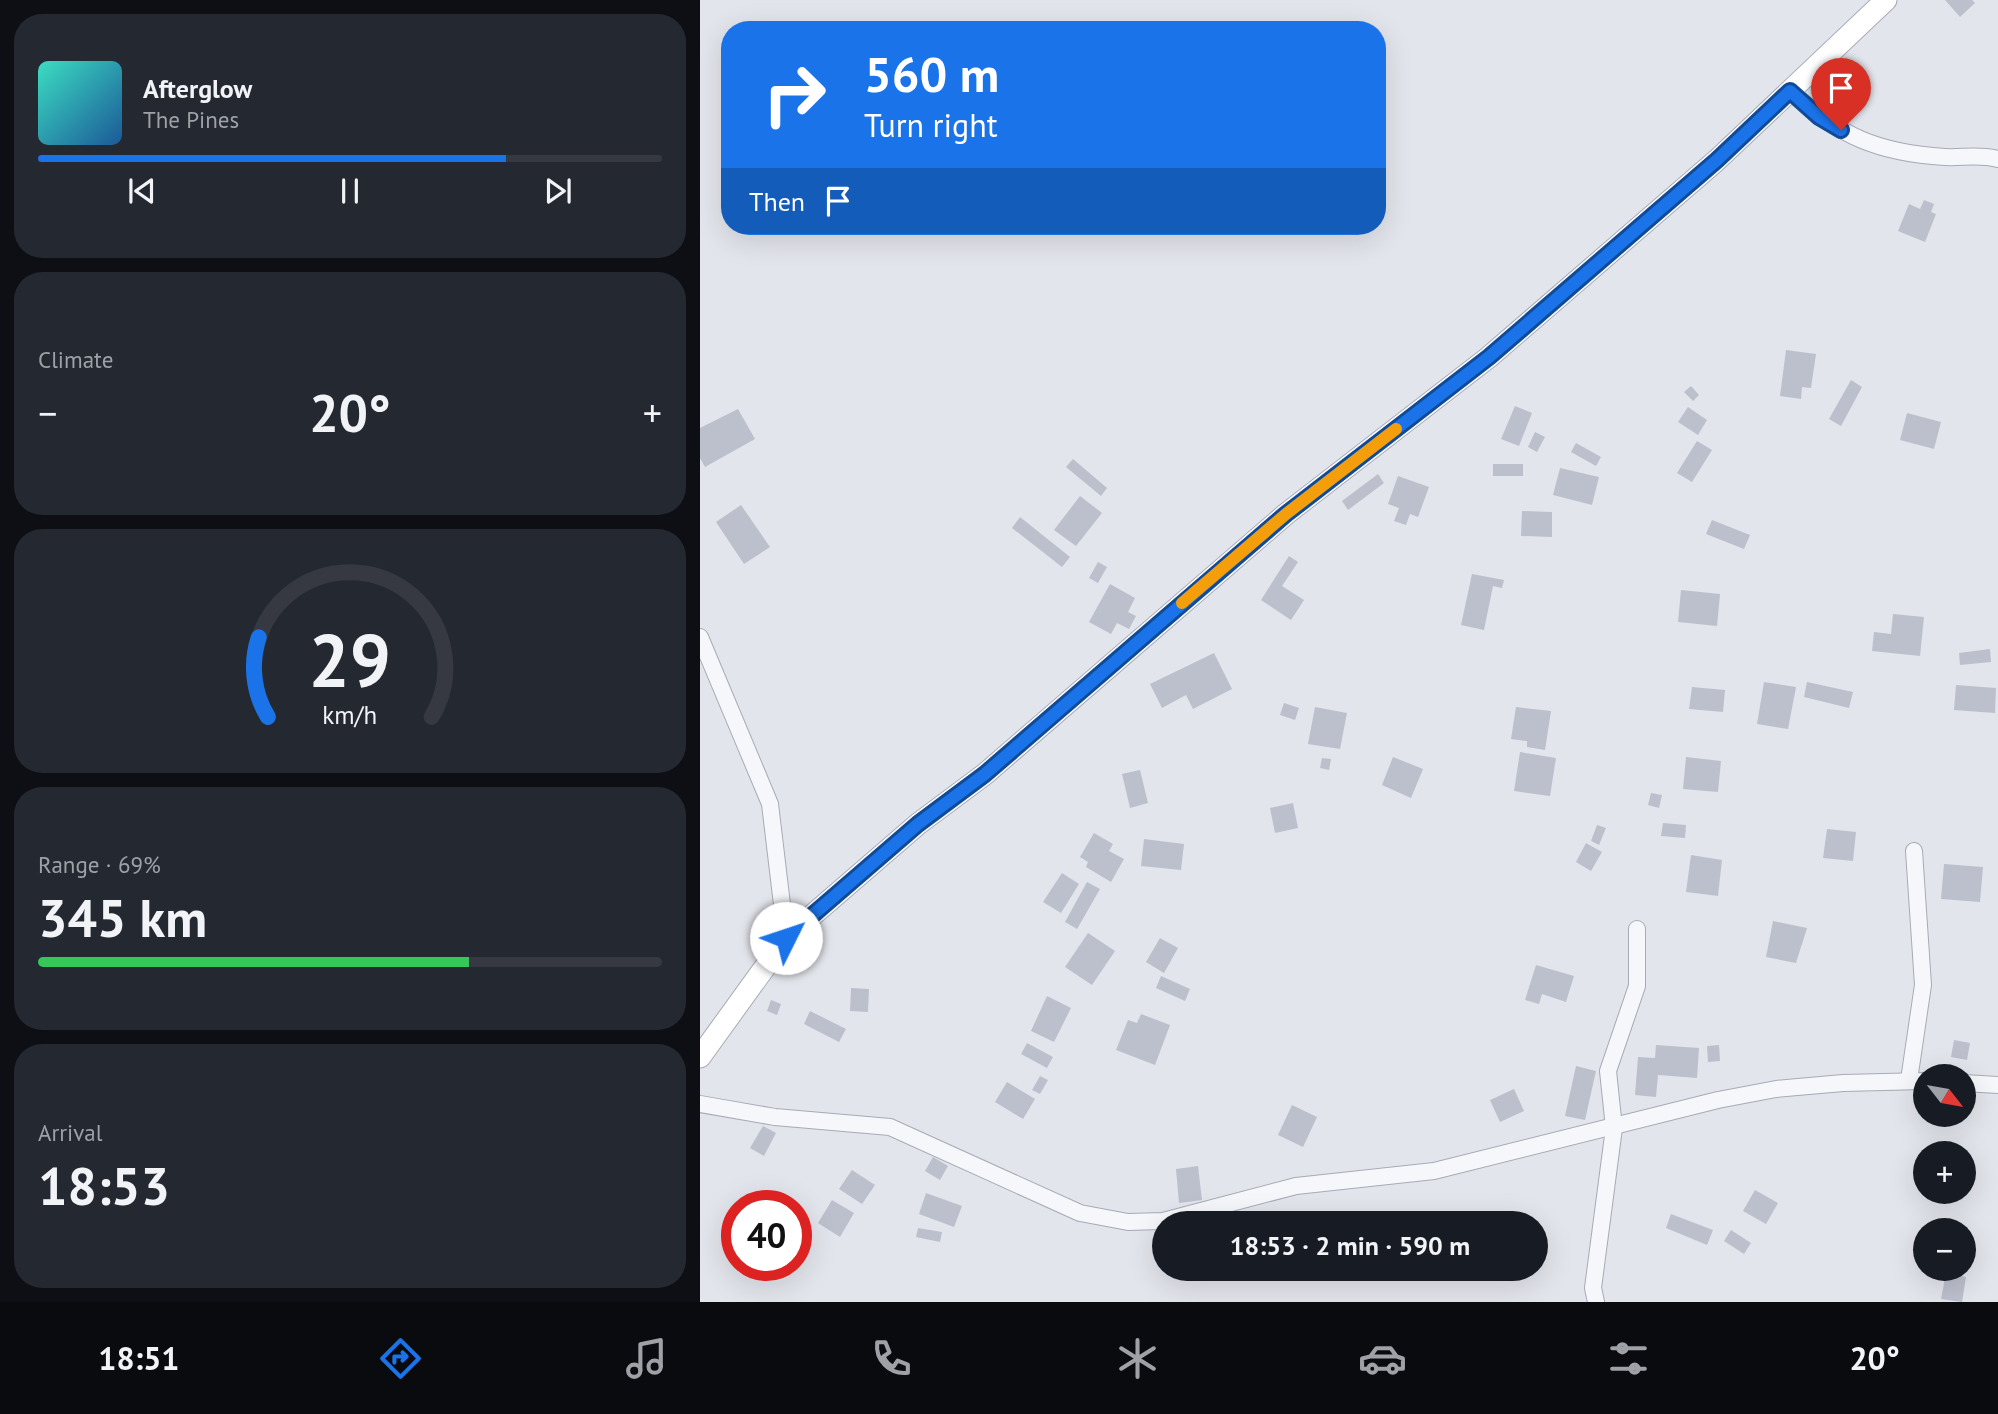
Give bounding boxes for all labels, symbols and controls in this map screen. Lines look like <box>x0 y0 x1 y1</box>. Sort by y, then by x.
text: 560 m <box>864 42 999 106</box>
icon: right <box>749 49 840 140</box>
pin <box>1811 58 1871 130</box>
icon: arrive <box>1822 69 1860 107</box>
text: Afterglow <box>143 72 252 105</box>
text: Turn right <box>864 104 998 146</box>
text: The Pines <box>143 105 239 134</box>
icon: previous <box>123 172 161 210</box>
icon: pause <box>331 172 369 210</box>
icon: next <box>539 172 577 210</box>
icon: arrive <box>819 182 857 220</box>
text: Then <box>749 185 805 218</box>
text: Climate <box>38 345 113 374</box>
text: 20° <box>309 379 391 446</box>
text: − <box>38 388 57 437</box>
text: + <box>643 388 662 437</box>
text: 29 <box>309 613 391 707</box>
text: km/h <box>323 699 377 731</box>
text: Range · 69% <box>38 850 161 879</box>
text: 345 km <box>38 884 207 951</box>
position arrow <box>749 901 823 975</box>
north arrow <box>1913 1064 1976 1127</box>
map controls <box>1913 1064 1976 1281</box>
text: Arrival <box>38 1118 102 1147</box>
button: + <box>1913 1141 1976 1204</box>
text: 18:53 <box>38 1152 170 1219</box>
speed limit sign: 40 <box>721 1190 812 1281</box>
button: − <box>1913 1218 1976 1281</box>
text: 18:53 · 2 min · 590 m <box>1230 1229 1470 1262</box>
icon: directions <box>376 1334 425 1383</box>
icon: music <box>622 1334 671 1383</box>
icon: phone <box>867 1334 916 1383</box>
icon: climate <box>1113 1334 1162 1383</box>
icon: car <box>1358 1334 1407 1383</box>
icon: filters <box>1604 1334 1653 1383</box>
text: 18:51 <box>98 1337 179 1379</box>
text: 20° <box>1849 1337 1900 1379</box>

